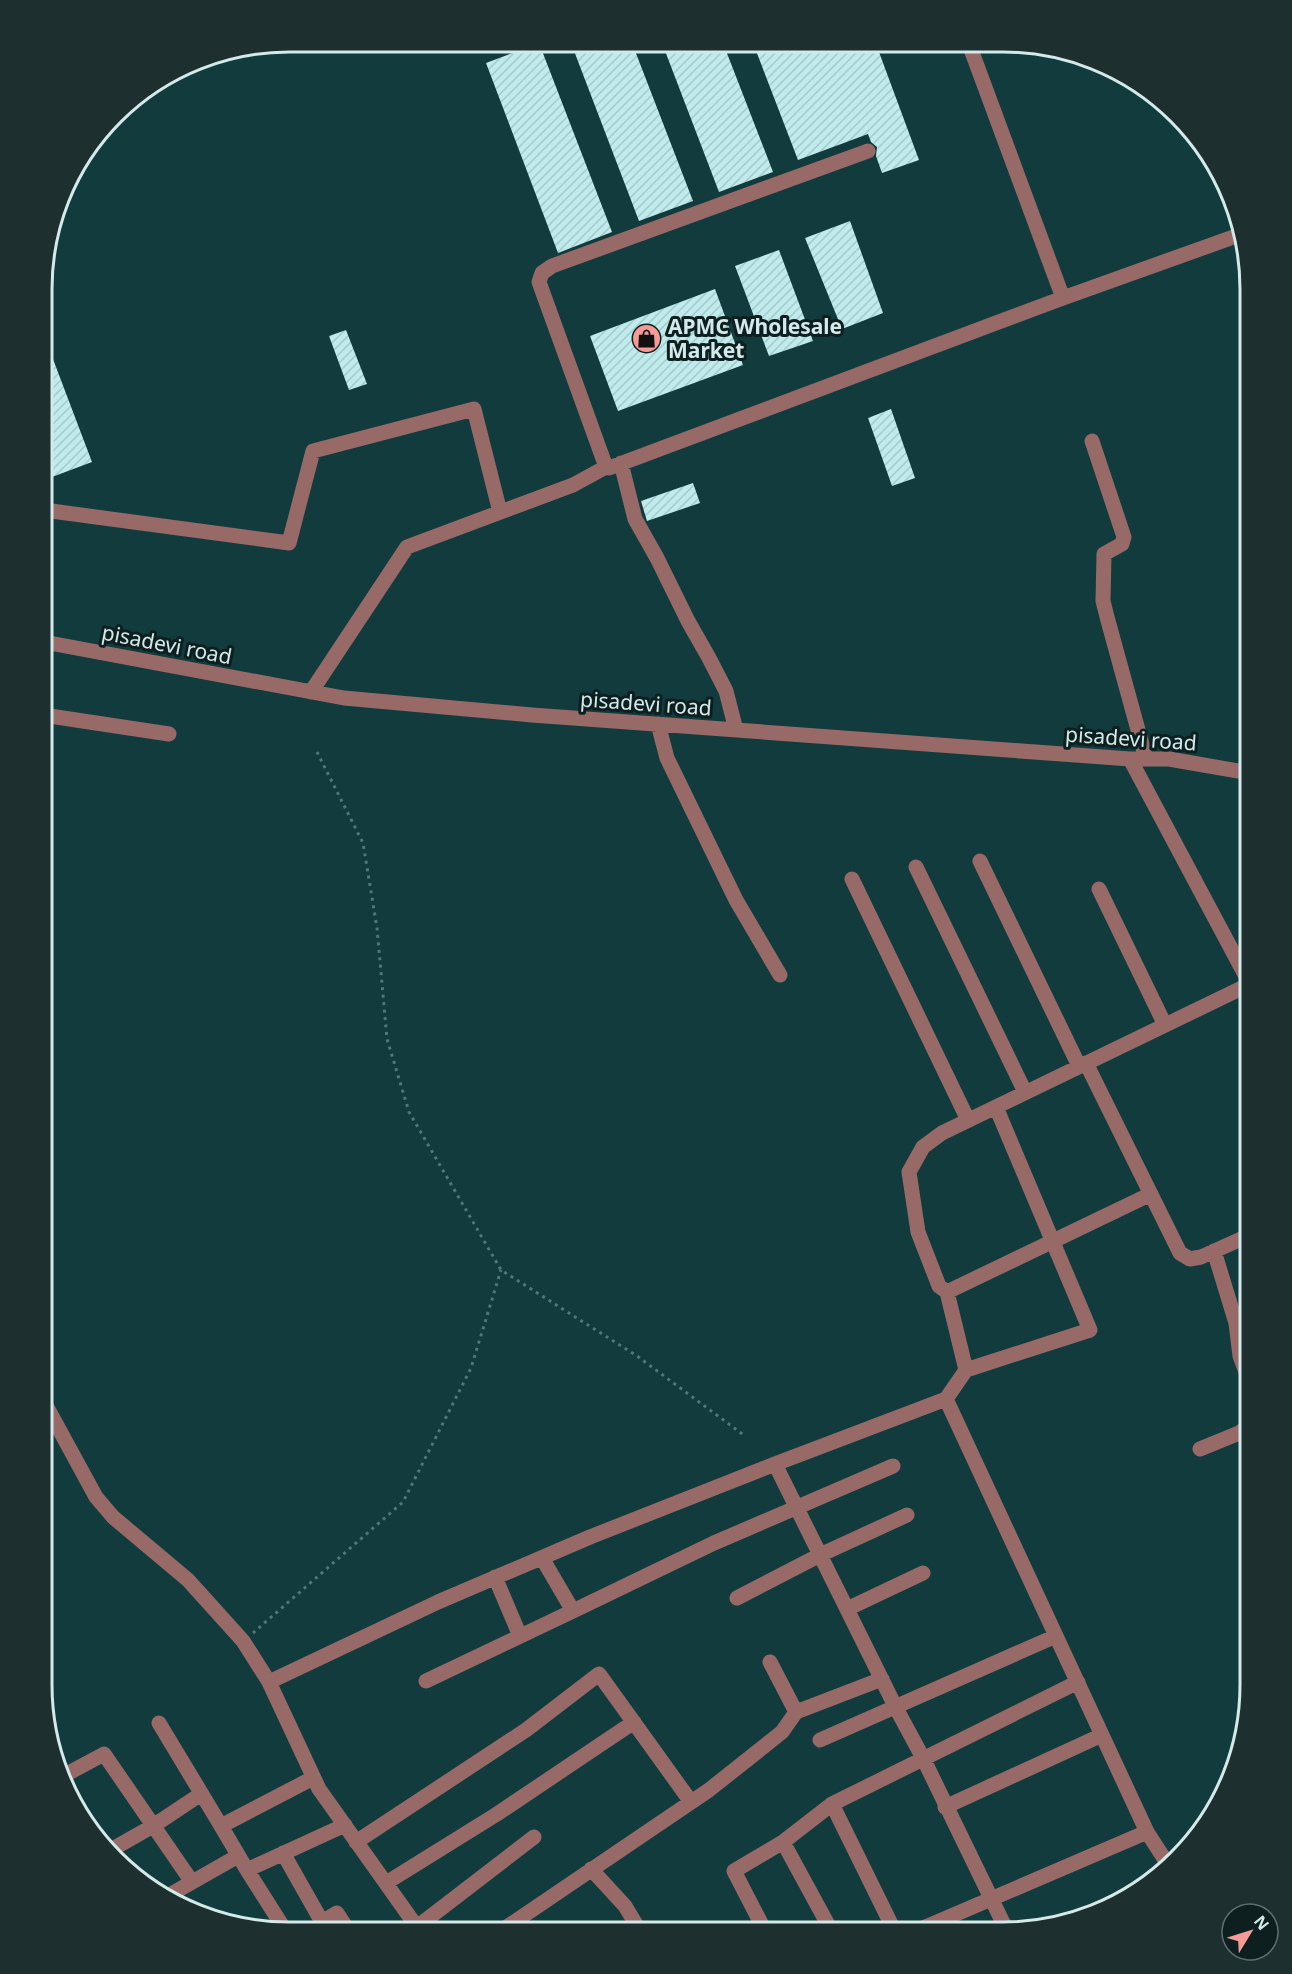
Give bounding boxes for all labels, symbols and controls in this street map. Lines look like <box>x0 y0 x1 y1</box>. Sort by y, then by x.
place label: APMC Wholesale Market <box>668 312 842 364</box>
shop icon: APMC Wholesale Market <box>631 322 663 354</box>
street label: pisadevi road <box>100 618 234 670</box>
street label: pisadevi road <box>579 684 713 722</box>
street label: pisadevi road <box>1064 719 1198 757</box>
north arrow <box>1220 1902 1280 1962</box>
text: N <box>1249 1911 1274 1935</box>

